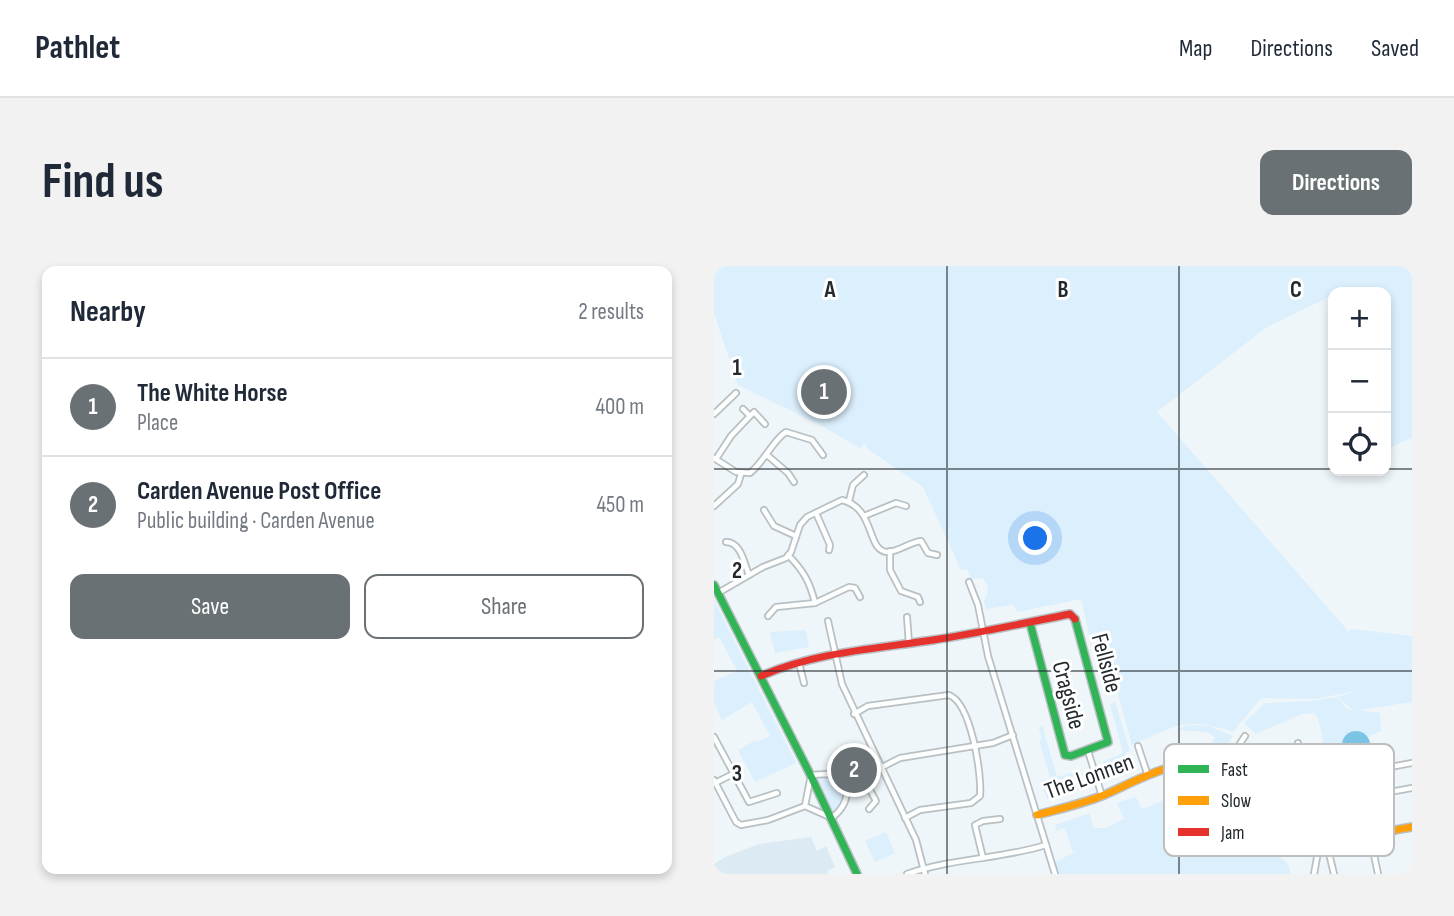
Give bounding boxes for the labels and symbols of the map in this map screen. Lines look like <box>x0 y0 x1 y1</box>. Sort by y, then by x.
text: A <box>824 276 837 304</box>
text: B <box>1058 276 1069 304</box>
text: C <box>1290 276 1302 304</box>
text: 1 <box>732 354 742 382</box>
pin: 1 <box>801 366 847 418</box>
your location <box>1018 521 1052 555</box>
text: 2 <box>732 557 742 585</box>
street label: Fellside <box>1085 630 1128 696</box>
street label: Cragside <box>1046 658 1092 733</box>
pin: 2 <box>831 744 877 796</box>
legend <box>1164 744 1394 856</box>
street label: The Lonnen <box>1041 747 1138 806</box>
text: Fast <box>1221 759 1248 782</box>
text: 3 <box>732 760 742 788</box>
text: Slow <box>1221 790 1251 813</box>
text: Jam <box>1220 822 1244 845</box>

